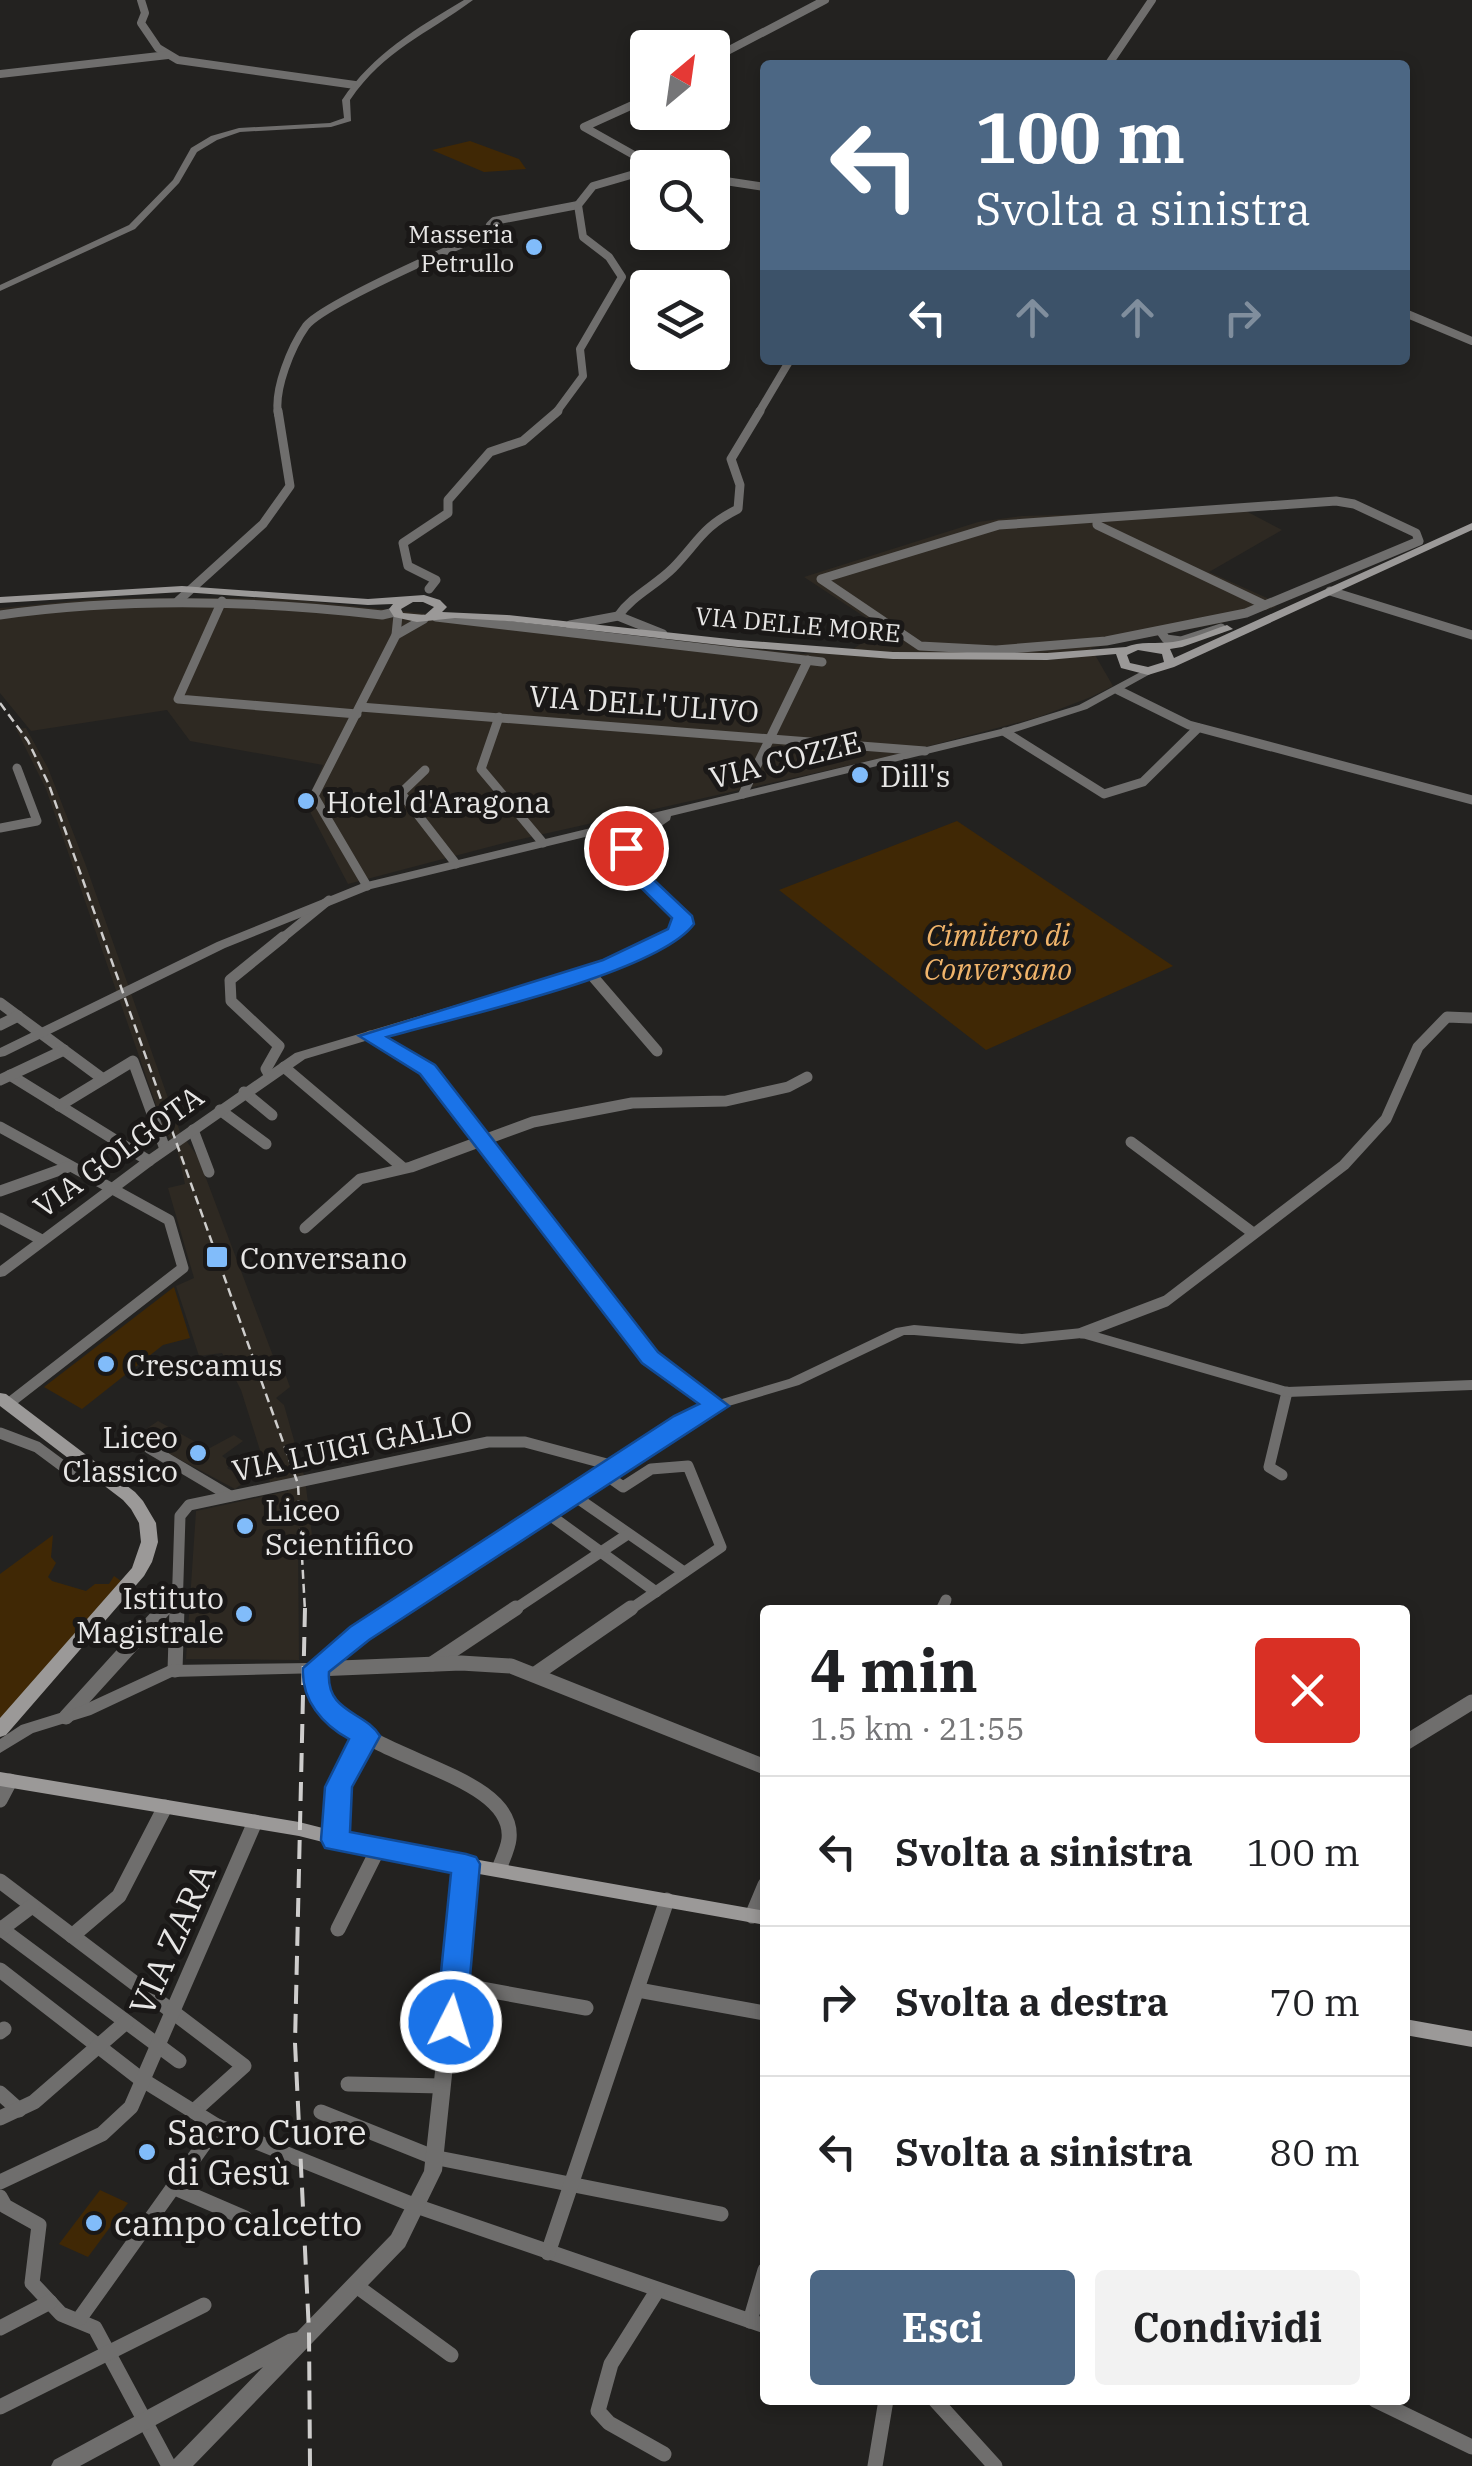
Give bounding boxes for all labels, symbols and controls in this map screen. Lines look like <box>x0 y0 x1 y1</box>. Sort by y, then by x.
north arrow <box>630 30 730 130</box>
map controls <box>630 30 730 370</box>
text: 100 m <box>975 91 1185 182</box>
icon: left <box>810 100 940 230</box>
button: search <box>630 150 730 250</box>
text: Svolta a sinistra <box>975 179 1311 237</box>
place label: Masseria Petrullo <box>408 217 514 279</box>
marker: Masseria Petrullo <box>523 236 545 258</box>
button: layers <box>630 270 730 370</box>
icon: left <box>900 290 955 345</box>
icon: ahead <box>1005 290 1060 345</box>
icon: ahead <box>1110 290 1165 345</box>
icon: right <box>1215 290 1270 345</box>
street label: VIA DELLE MORE <box>694 599 902 649</box>
street label: VIA DELL'ULIVO <box>528 676 760 730</box>
street label: VIA COZZE <box>705 721 865 797</box>
place label: Dill's <box>880 756 951 795</box>
marker: Dill's <box>849 764 871 786</box>
place label: Hotel d'Aragona <box>326 782 551 821</box>
marker: Hotel d'Aragona <box>295 790 317 812</box>
pin <box>584 806 669 891</box>
icon: arrive <box>599 821 654 876</box>
park label: Cimitero di Conversano <box>924 915 1072 988</box>
street label: VIA GOLGOTA <box>25 1076 211 1226</box>
place label: Conversano <box>240 1238 407 1277</box>
marker: Conversano <box>204 1244 230 1270</box>
place label: Crescamus <box>126 1345 283 1384</box>
marker: Crescamus <box>95 1353 117 1375</box>
street label: VIA LUIGI GALLO <box>228 1401 476 1489</box>
place label: Liceo Classico <box>63 1417 178 1490</box>
marker: Liceo Classico <box>187 1442 209 1464</box>
place label: Liceo Scientifico <box>265 1490 414 1563</box>
marker: Liceo Scientifico <box>234 1515 256 1537</box>
place label: Istituto Magistrale <box>76 1578 224 1651</box>
marker: Istituto Magistrale <box>233 1603 255 1625</box>
text: 4 min <box>810 1630 978 1709</box>
button: close <box>1255 1638 1360 1743</box>
text: 1.5 km · 21:55 <box>810 1707 1025 1749</box>
icon: left <box>810 1824 865 1879</box>
text: Svolta a sinistra <box>895 1827 1193 1876</box>
text: 100 m <box>1247 1827 1360 1876</box>
street label: VIA ZARA <box>118 1856 226 2022</box>
position arrow <box>399 1970 503 2074</box>
icon: right <box>810 1974 865 2029</box>
text: Svolta a destra <box>895 1977 1169 2026</box>
text: 70 m <box>1269 1977 1360 2026</box>
place label: Sacro Cuore di Gesù <box>167 2109 367 2195</box>
icon: left <box>810 2124 865 2179</box>
text: Svolta a sinistra <box>895 2127 1193 2176</box>
text: 80 m <box>1269 2127 1360 2176</box>
marker: Sacro Cuore di Gesù <box>136 2141 158 2163</box>
place label: campo calcetto <box>114 2200 362 2246</box>
marker: campo calcetto <box>83 2212 105 2234</box>
button: Esci <box>810 2270 1075 2385</box>
button: Condividi <box>1095 2270 1360 2385</box>

